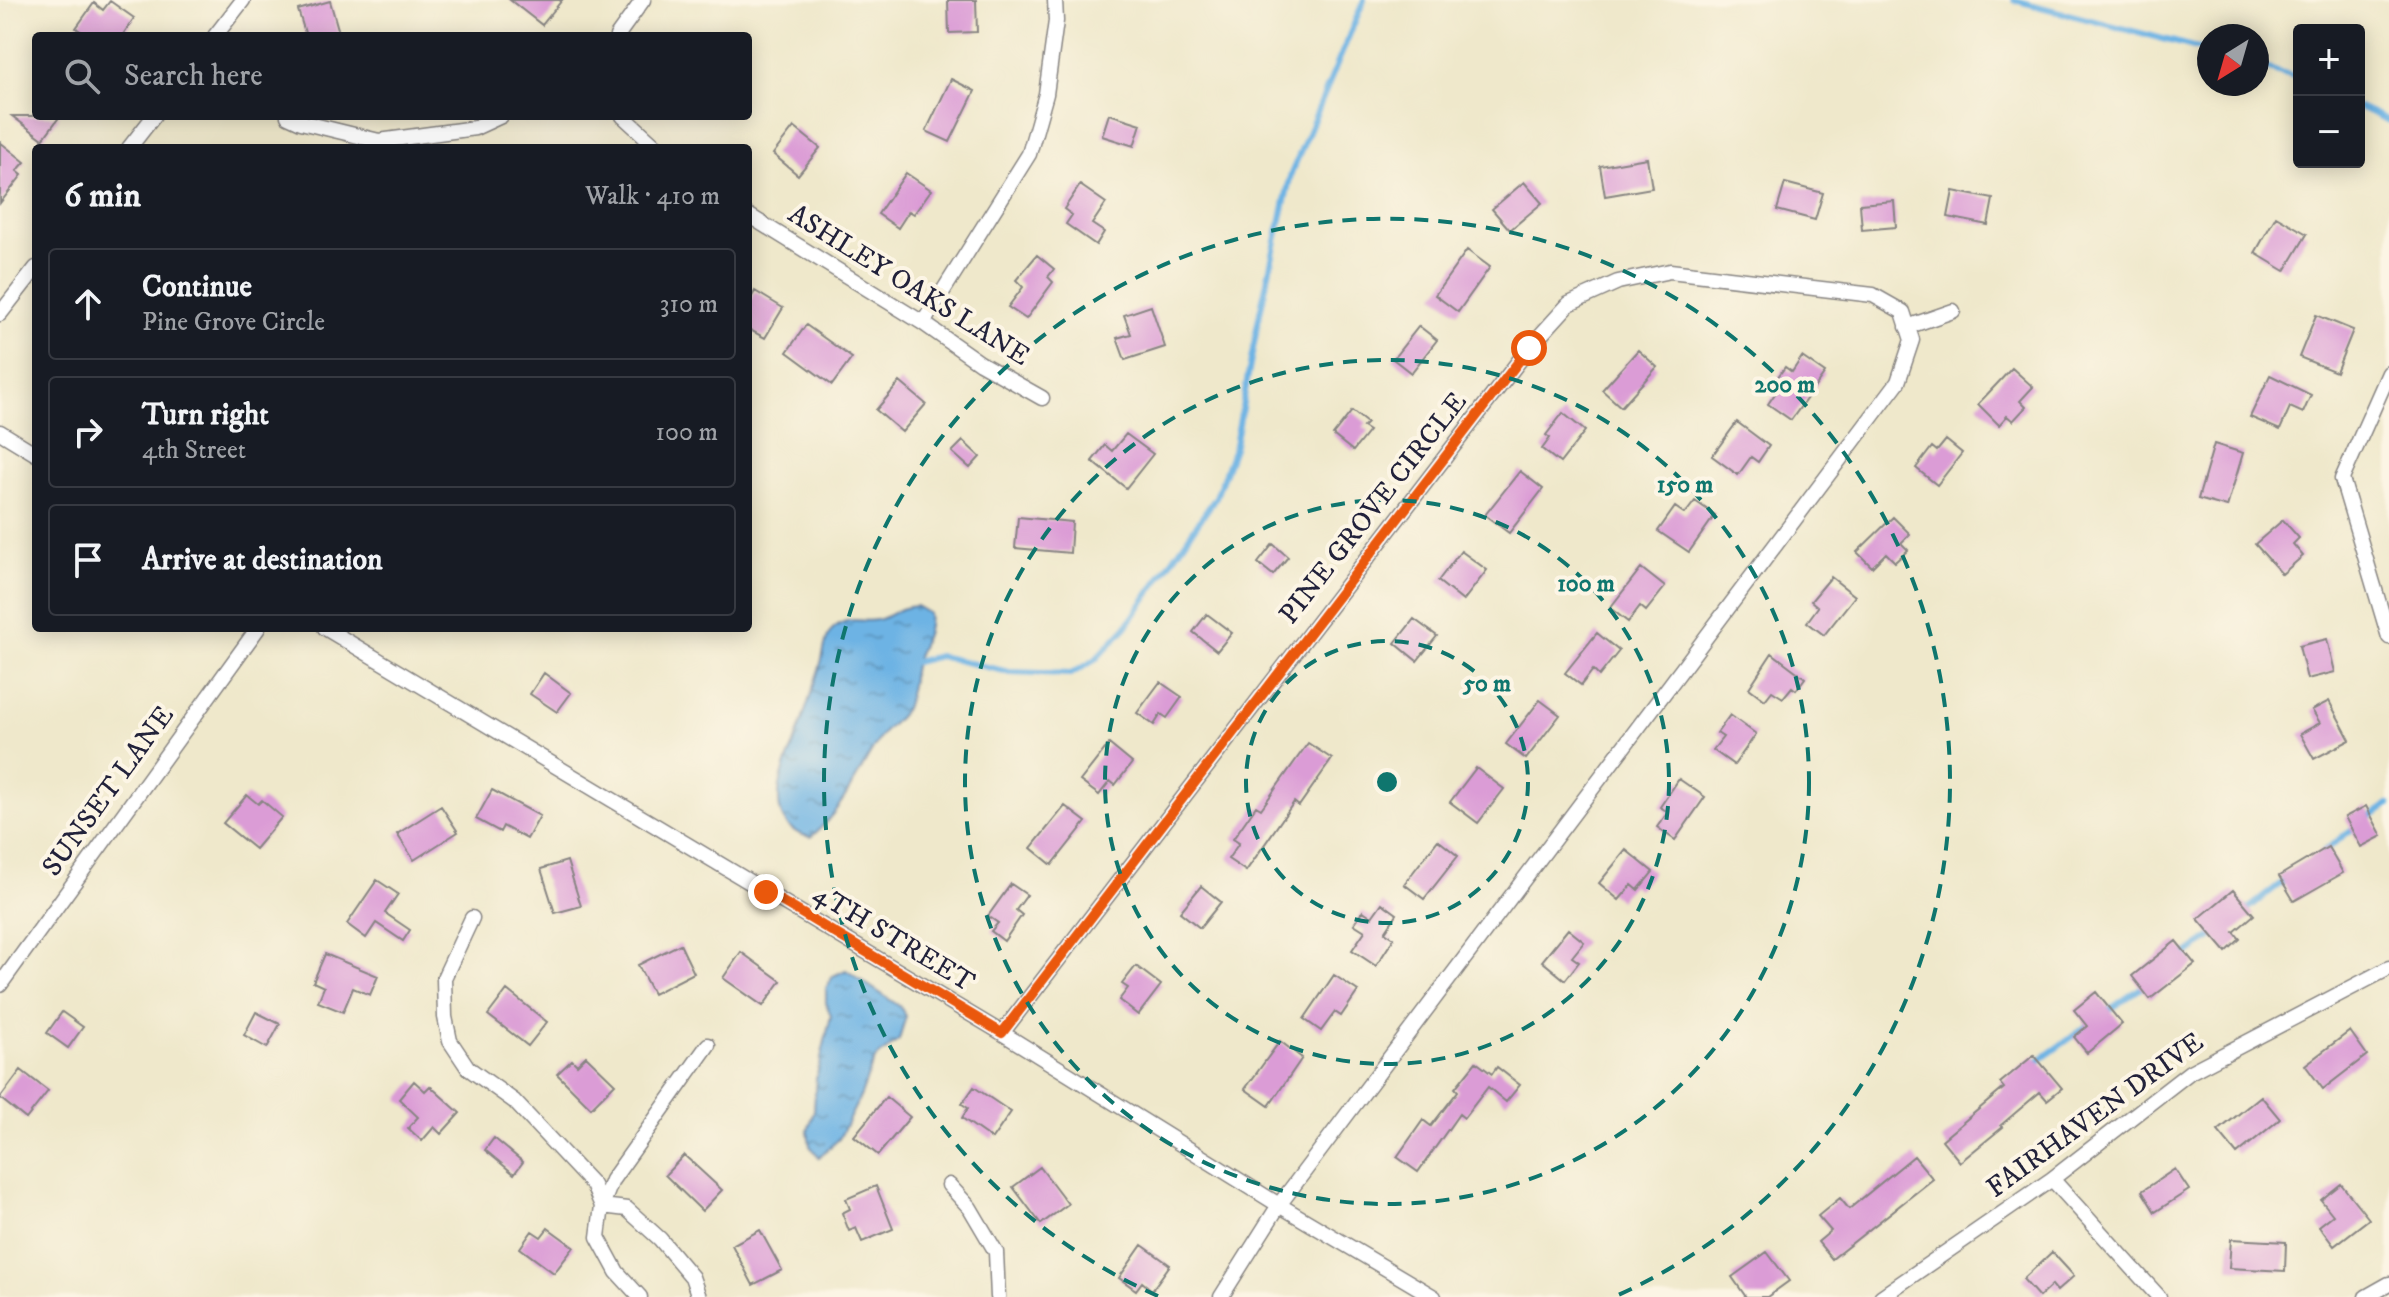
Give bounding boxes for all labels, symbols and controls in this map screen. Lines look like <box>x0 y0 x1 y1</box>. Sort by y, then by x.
north arrow <box>2197 24 2269 96</box>
map controls <box>2293 24 2365 168</box>
button: + <box>2293 24 2365 96</box>
search box <box>32 32 752 120</box>
icon: search <box>60 54 104 98</box>
text: Search here <box>124 58 263 95</box>
button: − <box>2293 96 2365 168</box>
text: 6 min <box>64 175 141 217</box>
text: Walk · 410 m <box>585 180 720 213</box>
street label: ASHLEY OAKS LANE <box>782 196 1036 374</box>
text: Continue <box>142 269 252 306</box>
icon: ahead <box>66 282 110 326</box>
text: 310 m <box>660 288 718 321</box>
text: Pine Grove Circle <box>142 306 325 339</box>
route start <box>1511 330 1547 366</box>
text: 200 m <box>1755 370 1815 400</box>
street label: PINE GROVE CIRCLE <box>1272 385 1474 631</box>
text: Turn right <box>142 397 269 434</box>
icon: right <box>66 410 110 454</box>
text: 100 m <box>655 416 718 449</box>
text: 4th Street <box>142 434 246 467</box>
text: 150 m <box>1657 470 1713 500</box>
icon: arrive <box>66 538 110 582</box>
text: Arrive at destination <box>142 542 383 579</box>
text: 100 m <box>1557 569 1615 599</box>
text: 50 m <box>1462 669 1511 699</box>
street label: SUNSET LANE <box>34 699 182 883</box>
centre of rings <box>1373 768 1401 796</box>
route end <box>748 874 784 910</box>
street label: 4TH STREET <box>807 876 981 1000</box>
street label: FAIRHAVEN DRIVE <box>1980 1025 2210 1205</box>

